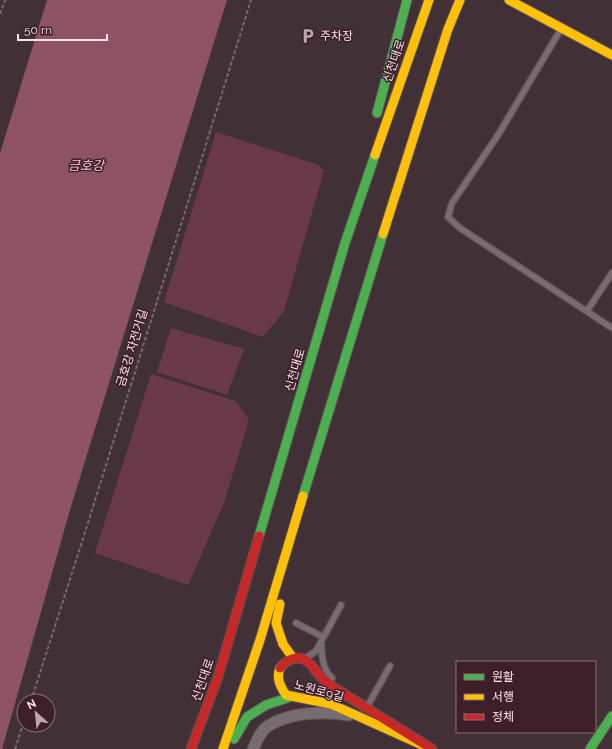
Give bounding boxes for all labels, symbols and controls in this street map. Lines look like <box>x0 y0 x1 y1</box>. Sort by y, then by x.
scale bar <box>18 16 107 42</box>
text: 50 m <box>24 23 52 37</box>
parking icon: 주차장 <box>299 27 317 45</box>
place label: 주차장 <box>320 29 353 43</box>
street label: 신천대로 <box>380 38 408 84</box>
water label: 금호강 <box>68 158 106 173</box>
street label: 금호강 자전거길 <box>114 308 150 388</box>
street label: 신천대로 <box>282 347 308 393</box>
street label: 신천대로 <box>189 657 217 703</box>
legend <box>456 661 596 733</box>
text: 원활 <box>492 670 514 684</box>
street label: 노원로9길 <box>292 678 346 704</box>
text: 서행 <box>492 690 514 704</box>
north arrow <box>16 693 56 733</box>
text: N <box>25 697 38 712</box>
text: 정체 <box>492 710 514 724</box>

